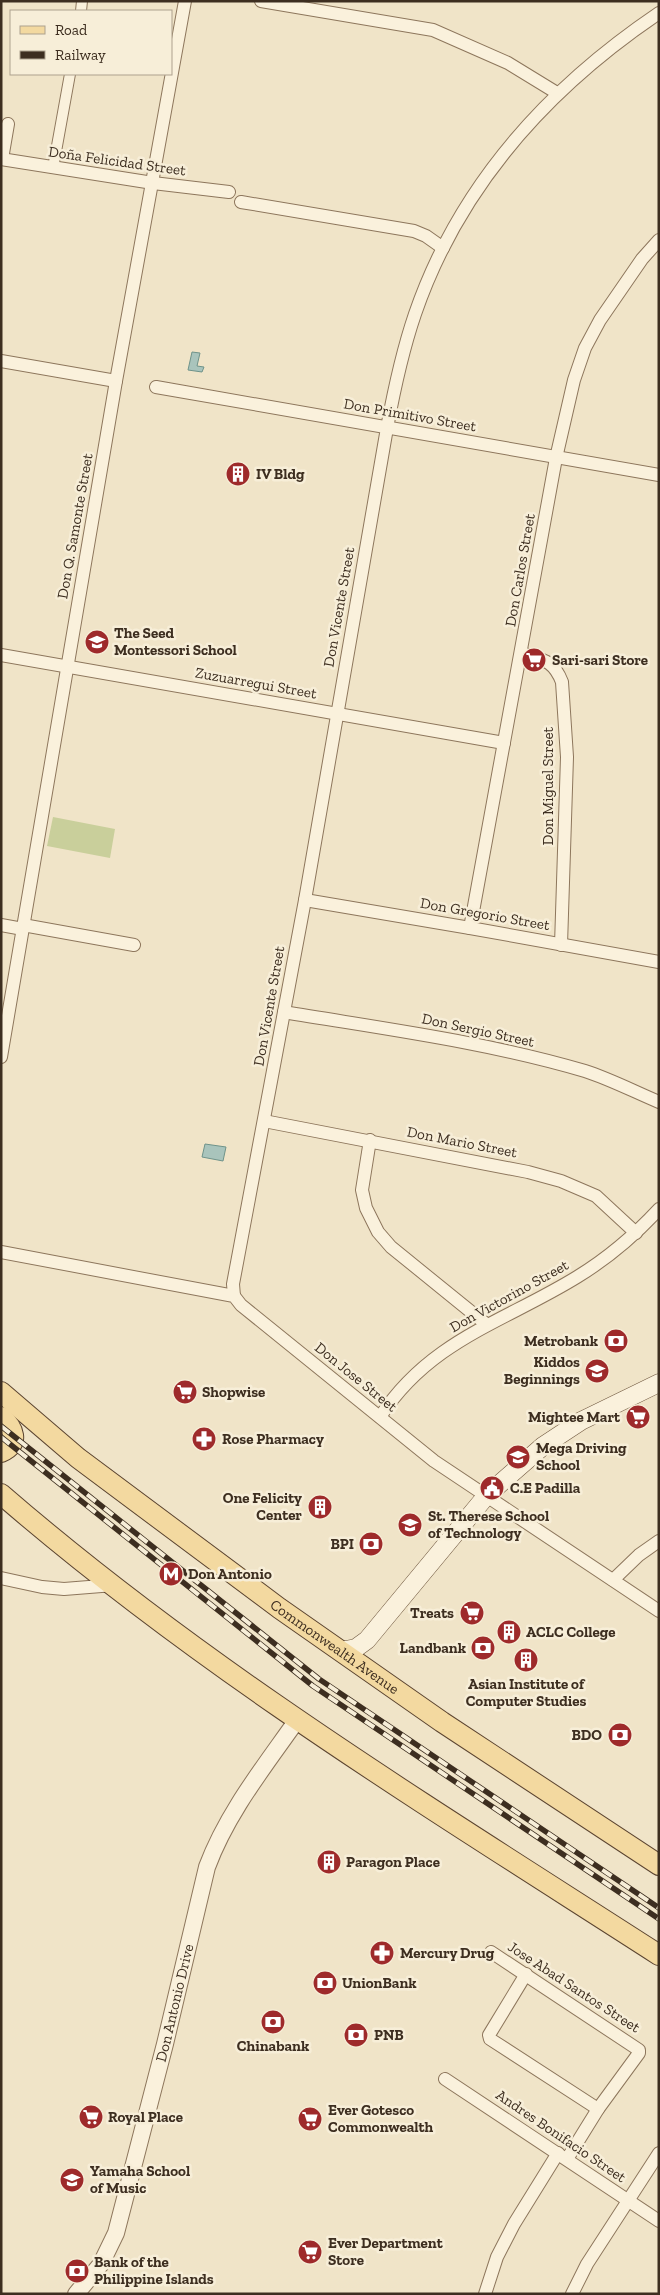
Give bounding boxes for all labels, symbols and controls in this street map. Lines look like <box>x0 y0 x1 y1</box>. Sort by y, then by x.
legend <box>10 10 172 75</box>
text: Road <box>55 21 88 39</box>
text: Railway <box>55 46 106 64</box>
street label: Doña Felicidad Street <box>47 142 187 180</box>
street label: Don Primitivo Street <box>342 394 478 436</box>
street label: Don Q. Samonte Street <box>53 451 97 600</box>
building icon: IV Bldg <box>225 461 251 487</box>
place label: IV Bldg <box>256 465 305 483</box>
street label: Don Carlos Street <box>501 512 539 628</box>
street label: Don Vicente Street <box>320 545 358 668</box>
place label: The Seed Montessori School <box>114 624 237 659</box>
school or university icon: The Seed Montessori School <box>84 629 110 655</box>
supermarket icon: Sari-sari Store <box>521 647 547 673</box>
place label: Sari-sari Store <box>552 651 648 669</box>
street label: Zuzuarregui Street <box>194 663 319 703</box>
street label: Don Miguel Street <box>539 726 557 845</box>
street label: Don Gregorio Street <box>419 894 552 934</box>
street label: Don Vicente Street <box>250 944 288 1067</box>
street label: Don Sergio Street <box>420 1009 536 1051</box>
street label: Don Mario Street <box>405 1123 519 1162</box>
street label: Don Victorino Street <box>446 1256 572 1336</box>
bank icon: Metrobank <box>603 1328 629 1354</box>
place label: Metrobank <box>524 1332 599 1350</box>
street label: Don Jose Street <box>311 1338 401 1416</box>
place label: Kiddos Beginnings <box>504 1353 580 1388</box>
school or university icon: Kiddos Beginnings <box>584 1358 610 1384</box>
supermarket icon: Shopwise <box>172 1379 198 1405</box>
place label: Shopwise <box>202 1383 265 1401</box>
supermarket icon: Mightee Mart <box>625 1404 651 1430</box>
place label: Mightee Mart <box>528 1408 621 1426</box>
pharmacy icon: Rose Pharmacy <box>191 1426 217 1452</box>
place label: Rose Pharmacy <box>222 1430 324 1448</box>
place label: Mega Driving School <box>536 1439 627 1474</box>
school or university icon: Mega Driving School <box>505 1444 531 1470</box>
public building icon: C.E Padilla <box>479 1475 505 1501</box>
place label: C.E Padilla <box>510 1479 581 1497</box>
place label: One Felicity Center <box>223 1489 302 1524</box>
building icon: One Felicity Center <box>307 1494 333 1520</box>
place label: St. Therese School of Technology <box>428 1507 549 1542</box>
school or university icon: St. Therese School of Technology <box>397 1512 423 1538</box>
bank icon: BPI <box>358 1531 384 1557</box>
place label: BPI <box>330 1535 354 1553</box>
metro station icon: Don Antonio <box>158 1561 184 1587</box>
place label: Don Antonio <box>188 1565 272 1583</box>
street label: Commonwealth Avenue <box>266 1595 403 1698</box>
supermarket icon: Treats <box>459 1600 485 1626</box>
place label: Treats <box>410 1604 454 1622</box>
building icon: ACLC College <box>496 1619 522 1645</box>
place label: ACLC College <box>526 1623 615 1641</box>
bank icon: Landbank <box>470 1635 496 1661</box>
place label: Landbank <box>400 1639 467 1657</box>
building icon: Asian Institute of Computer Studies <box>513 1647 539 1673</box>
place label: Asian Institute of Computer Studies <box>466 1675 586 1710</box>
bank icon: BDO <box>607 1722 633 1748</box>
place label: BDO <box>572 1726 602 1744</box>
building icon: Paragon Place <box>316 1849 342 1875</box>
place label: Paragon Place <box>346 1853 440 1871</box>
street label: Jose Abad Santos Street <box>505 1938 644 2037</box>
pharmacy icon: Mercury Drug <box>369 1940 395 1966</box>
street label: Don Antonio Drive <box>152 1942 197 2064</box>
place label: Mercury Drug <box>400 1944 495 1962</box>
bank icon: UnionBank <box>312 1970 338 1996</box>
place label: UnionBank <box>342 1974 417 1992</box>
bank icon: Chinabank <box>260 2009 286 2035</box>
bank icon: PNB <box>343 2022 369 2048</box>
place label: PNB <box>374 2026 404 2044</box>
place label: Chinabank <box>237 2037 310 2055</box>
street label: Andres Bonifacio Street <box>492 2086 630 2187</box>
place label: Ever Gotesco Commonwealth <box>328 2101 434 2136</box>
supermarket icon: Royal Place <box>78 2104 104 2130</box>
supermarket icon: Ever Gotesco Commonwealth <box>297 2106 323 2132</box>
place label: Royal Place <box>108 2108 183 2126</box>
place label: Yamaha School of Music <box>90 2162 190 2197</box>
school or university icon: Yamaha School of Music <box>59 2167 85 2193</box>
place label: Ever Department Store <box>328 2234 444 2269</box>
supermarket icon: Ever Department Store <box>297 2239 323 2265</box>
place label: Bank of the Philippine Islands <box>94 2253 214 2288</box>
bank icon: Bank of the Philippine Islands <box>64 2258 90 2284</box>

